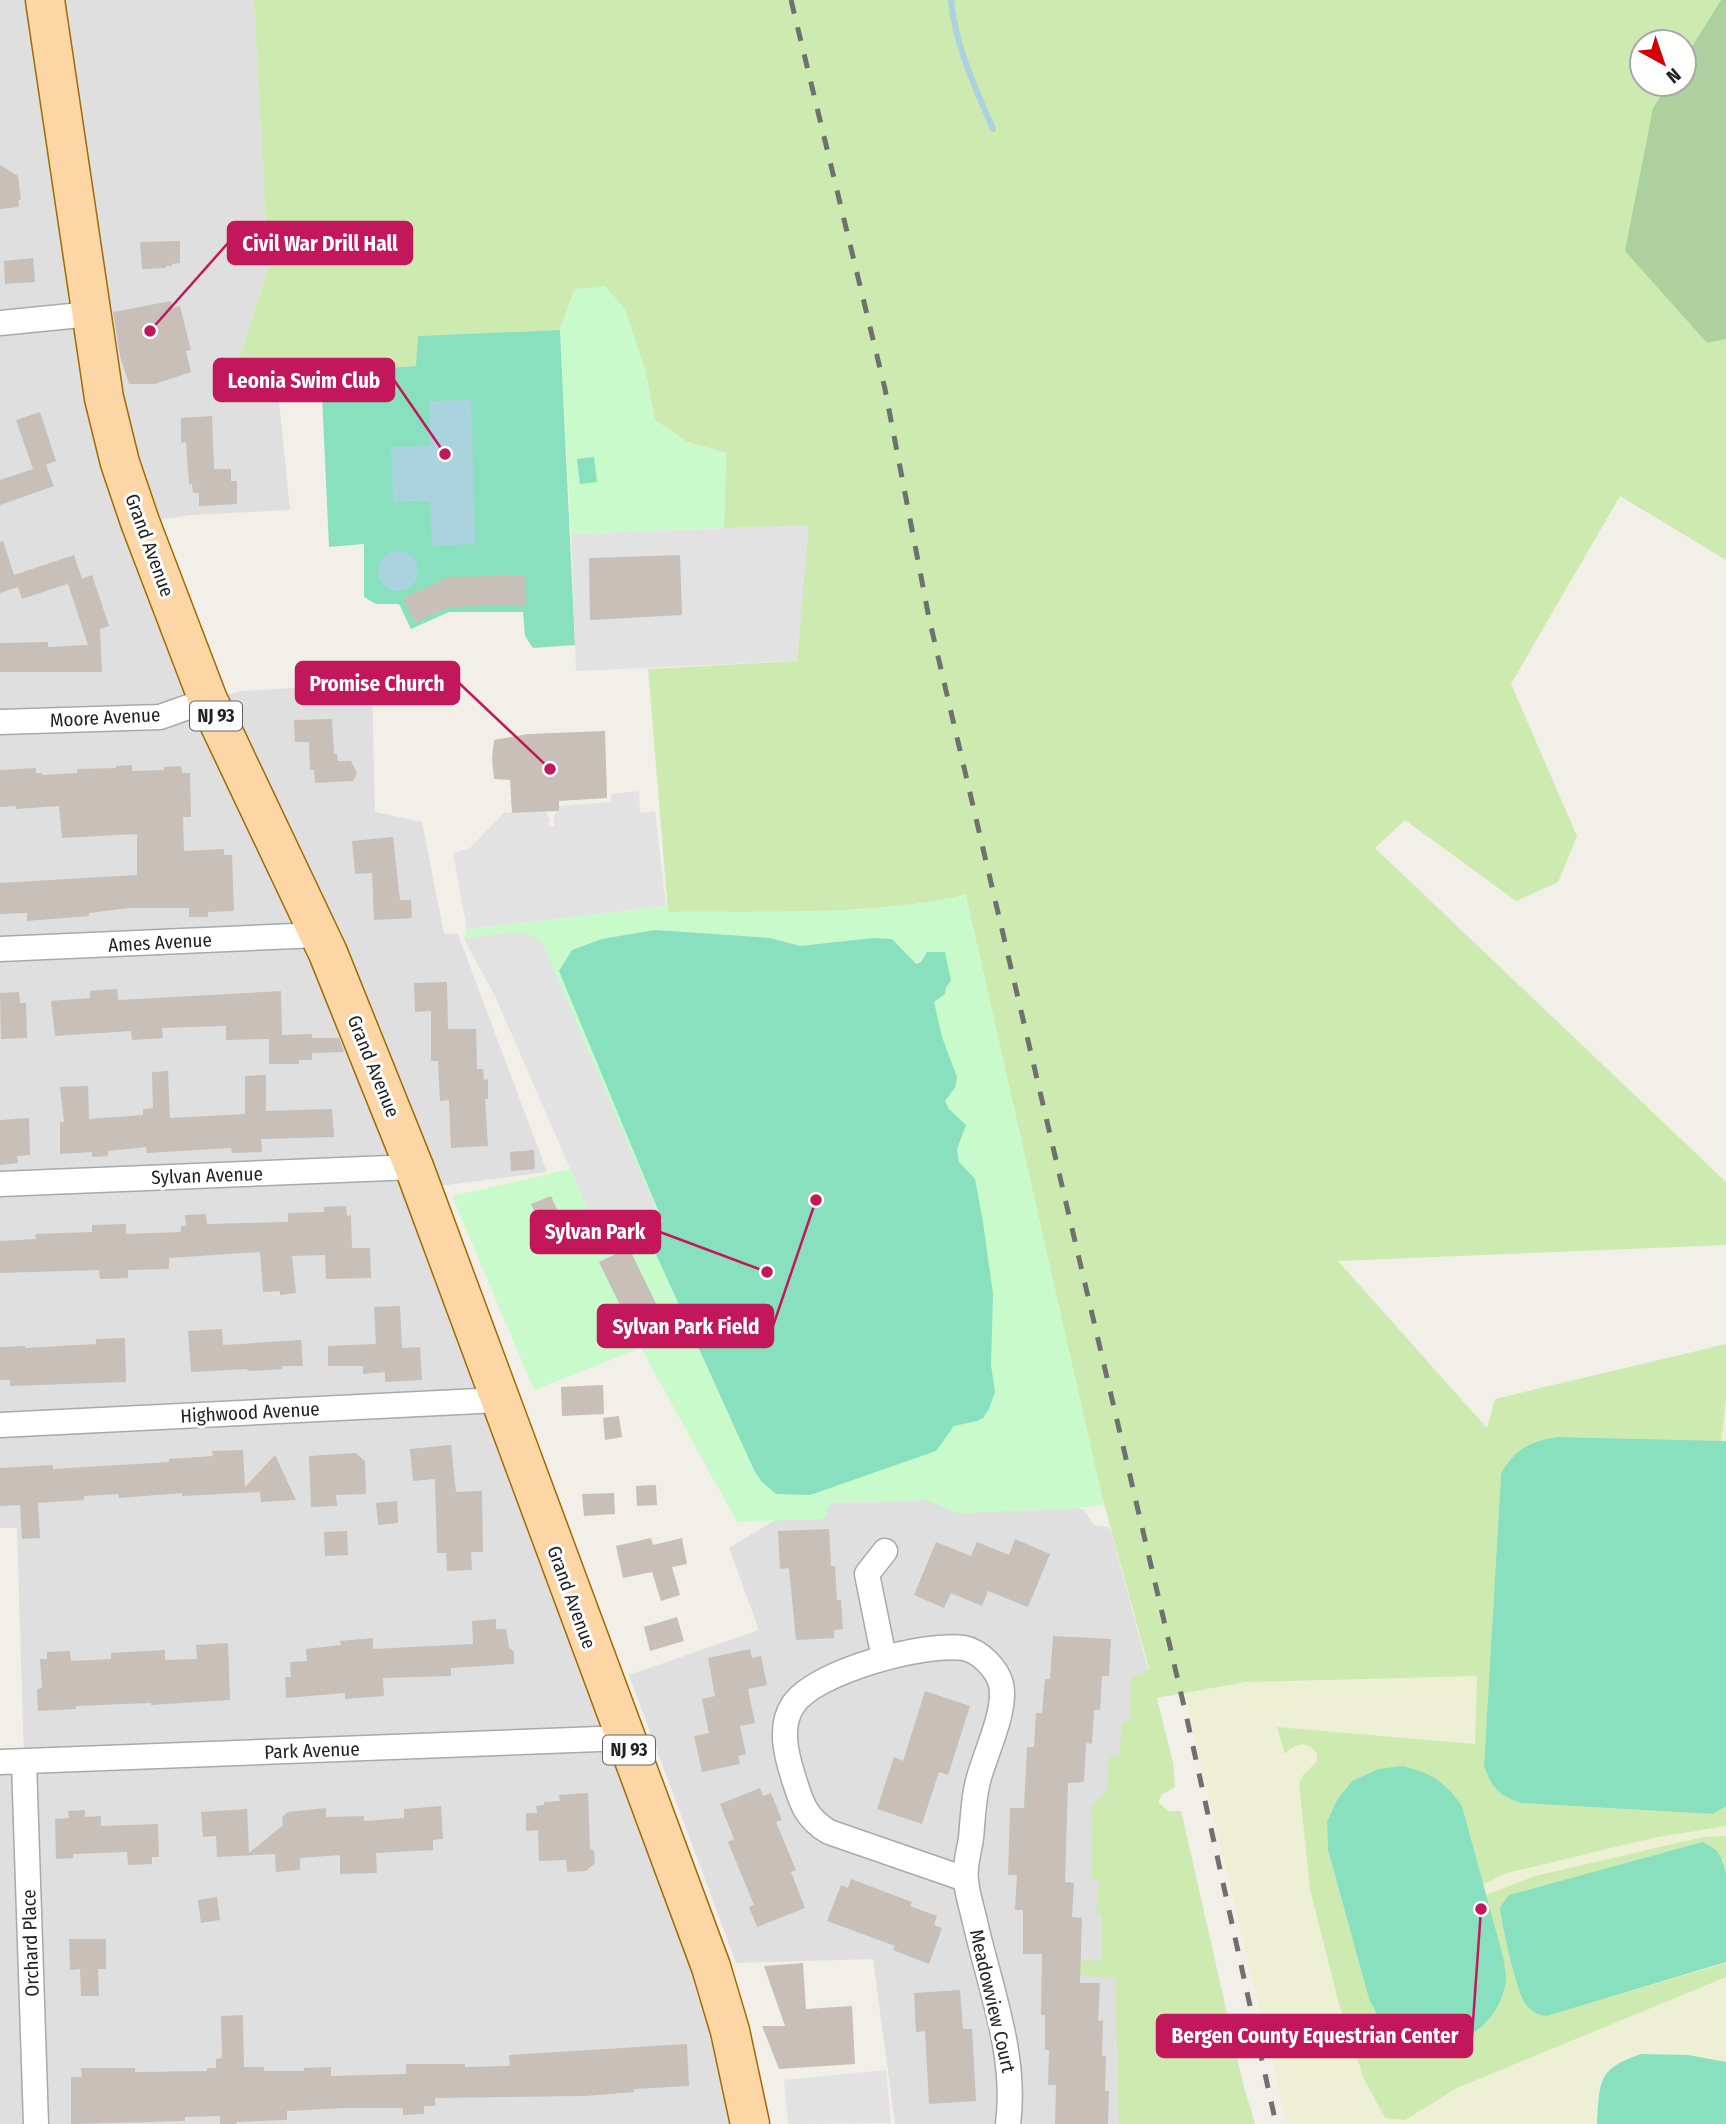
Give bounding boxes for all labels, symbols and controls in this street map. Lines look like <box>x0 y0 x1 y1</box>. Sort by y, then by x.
north arrow <box>1628 28 1698 98</box>
text: N <box>1662 63 1685 88</box>
callout: Civil War Drill Hall <box>228 222 412 264</box>
text: Civil War Drill Hall <box>242 231 398 257</box>
callout: Leonia Swim Club <box>214 359 394 401</box>
text: Leonia Swim Club <box>228 368 380 394</box>
street label: Grand Avenue <box>120 490 179 600</box>
callout: Promise Church <box>296 662 459 704</box>
text: Promise Church <box>310 671 444 697</box>
road number: NJ 93 <box>190 702 242 730</box>
street label: Moore Avenue <box>49 703 161 732</box>
street label: Ames Avenue <box>108 928 212 957</box>
street label: Grand Avenue <box>343 1012 404 1121</box>
street label: Sylvan Avenue <box>151 1162 263 1189</box>
callout: Sylvan Park <box>531 1211 660 1253</box>
text: Sylvan Park <box>545 1219 646 1245</box>
callout: Sylvan Park Field <box>598 1305 773 1347</box>
text: Sylvan Park Field <box>612 1314 760 1340</box>
street label: Highwood Avenue <box>180 1397 320 1428</box>
street label: Grand Avenue <box>542 1542 601 1652</box>
road number: NJ 93 <box>603 1736 655 1764</box>
street label: Park Avenue <box>264 1737 360 1764</box>
street label: Orchard Place <box>17 1889 44 1997</box>
street label: Meadowview Court <box>965 1927 1020 2076</box>
callout: Bergen County Equestrian Center <box>1157 2015 1472 2057</box>
text: Bergen County Equestrian Center <box>1172 2023 1459 2049</box>

